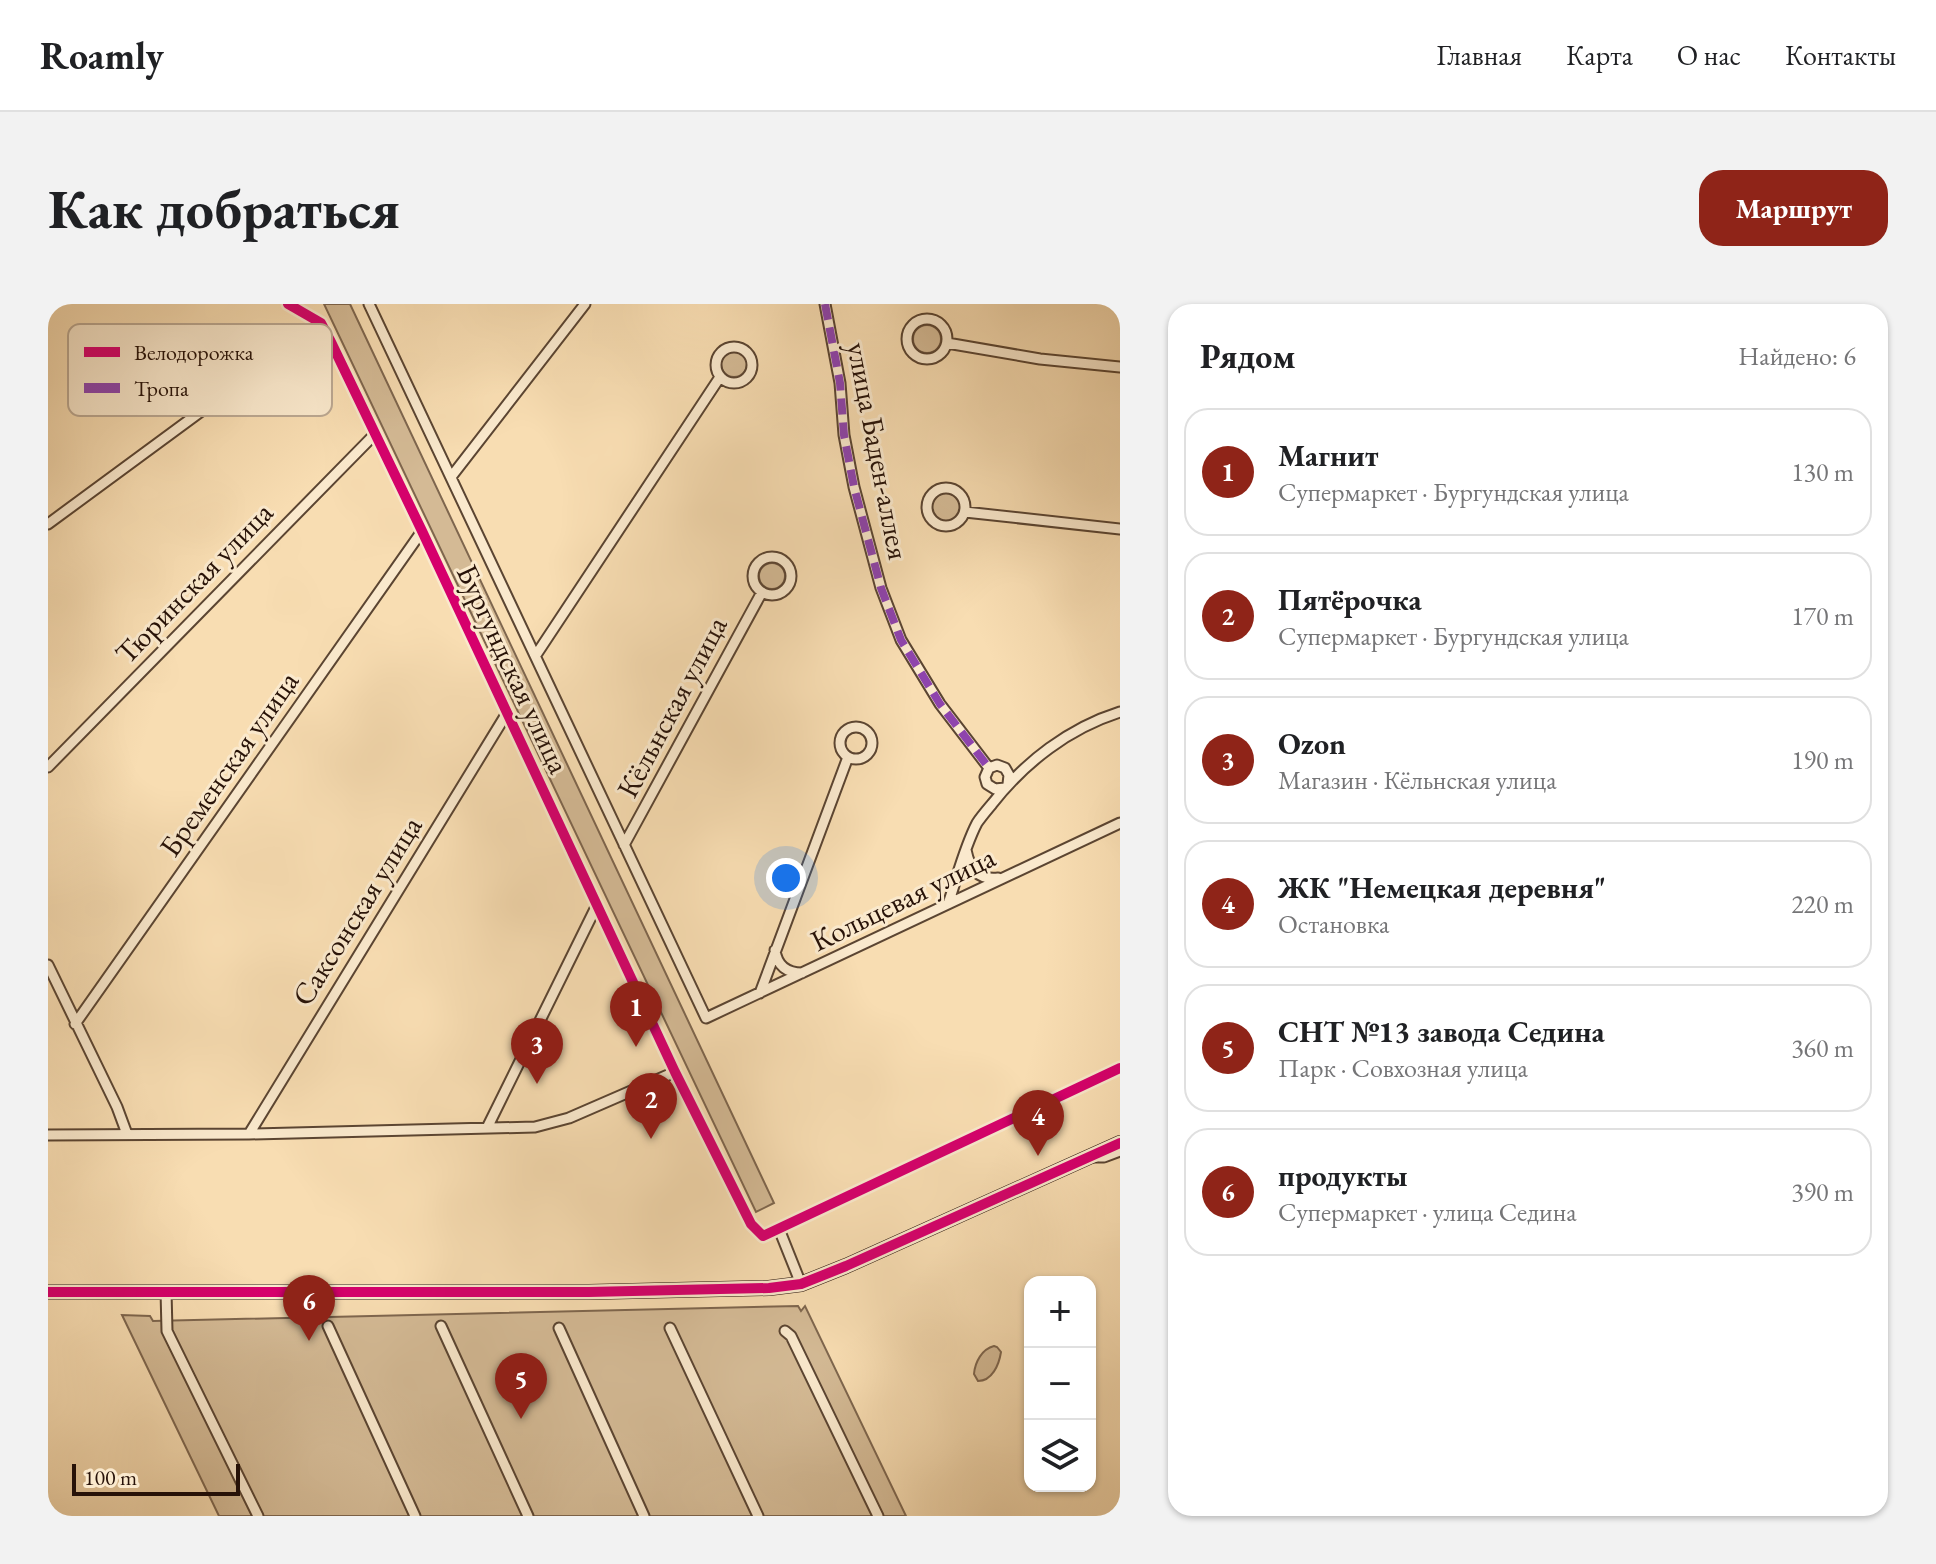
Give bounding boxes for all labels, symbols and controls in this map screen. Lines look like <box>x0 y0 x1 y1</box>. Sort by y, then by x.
text: Roamly <box>40 31 164 80</box>
text: Главная <box>1437 37 1522 73</box>
text: Карта <box>1566 37 1633 73</box>
text: О нас <box>1677 37 1741 73</box>
text: Контакты <box>1785 37 1896 73</box>
button: Маршрут <box>1699 170 1888 246</box>
text: Как добраться <box>48 172 400 245</box>
legend <box>68 324 332 416</box>
text: Рядом <box>1200 334 1295 378</box>
text: Велодорожка <box>134 338 254 367</box>
street label: улица Баден-аллея <box>838 339 919 563</box>
text: Найдено: 6 <box>1738 339 1856 373</box>
text: Тропа <box>134 374 189 403</box>
text: Магнит <box>1278 436 1378 475</box>
text: 1 <box>1221 455 1235 489</box>
text: 130 m <box>1791 455 1854 489</box>
text: Супермаркет · Бургундская улица <box>1278 475 1629 509</box>
street label: Тюринская улица <box>106 493 281 672</box>
street label: Бургундская улица <box>448 558 579 780</box>
text: Пятёрочка <box>1278 580 1422 619</box>
text: 2 <box>1221 599 1235 633</box>
text: 170 m <box>1791 599 1854 633</box>
street label: Кёльнская улица <box>607 609 736 804</box>
text: Супермаркет · Бургундская улица <box>1278 619 1629 653</box>
street label: Бременская улица <box>150 663 307 864</box>
text: Ozon <box>1278 724 1346 763</box>
text: 3 <box>1221 743 1235 777</box>
text: 190 m <box>1791 743 1854 777</box>
text: Магазин · Кёльнская улица <box>1278 763 1557 797</box>
street label: Саксонская улица <box>283 809 430 1013</box>
street label: Кольцевая улица <box>804 837 1002 960</box>
your location <box>766 858 806 898</box>
text: ЖК "Немецкая деревня" <box>1278 868 1606 907</box>
text: 4 <box>1221 887 1235 921</box>
text: 220 m <box>1791 887 1854 921</box>
text: Остановка <box>1278 907 1389 941</box>
pin: 1 <box>610 981 662 1047</box>
text: СНТ №13 завода Седина <box>1278 1012 1605 1051</box>
pin: 3 <box>511 1018 563 1084</box>
text: 5 <box>1221 1031 1235 1065</box>
text: 360 m <box>1791 1031 1854 1065</box>
text: Парк · Совхозная улица <box>1278 1051 1528 1085</box>
pin: 2 <box>625 1073 677 1139</box>
pin: 4 <box>1012 1090 1064 1156</box>
text: продукты <box>1278 1156 1408 1195</box>
text: 6 <box>1221 1175 1235 1209</box>
text: 390 m <box>1791 1175 1854 1209</box>
text: Супермаркет · улица Седина <box>1278 1195 1577 1229</box>
pin: 6 <box>283 1275 335 1341</box>
map controls <box>1024 1276 1096 1492</box>
button: + <box>1024 1276 1096 1348</box>
button: − <box>1024 1348 1096 1420</box>
pin: 5 <box>495 1353 547 1419</box>
button: layers <box>1024 1420 1096 1492</box>
scale bar <box>72 1460 240 1496</box>
text: 100 m <box>84 1463 137 1492</box>

